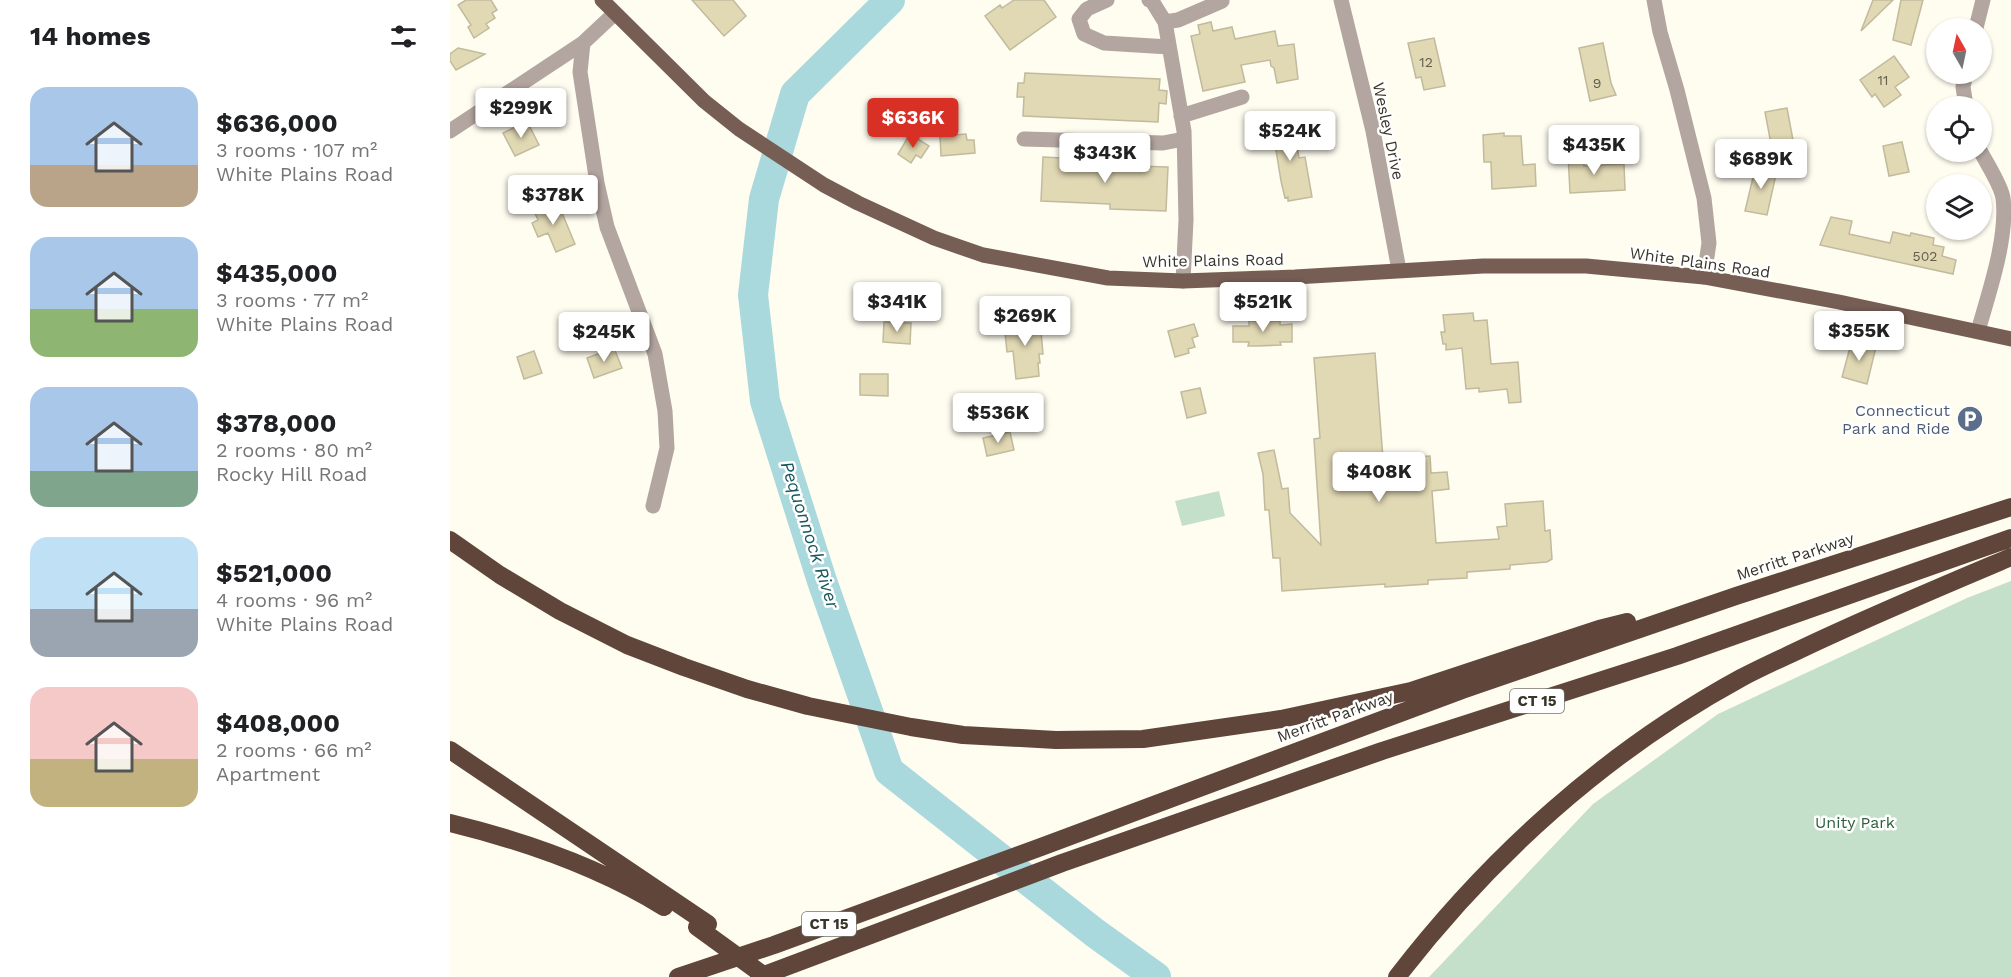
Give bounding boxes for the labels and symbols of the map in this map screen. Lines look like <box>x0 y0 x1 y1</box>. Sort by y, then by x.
north arrow <box>1926 18 1992 84</box>
house number: 12 <box>1419 54 1433 70</box>
house number: 11 <box>1878 72 1888 88</box>
house number: 9 <box>1593 75 1601 91</box>
street label: Wesley Drive <box>1369 81 1408 182</box>
pin: $299K <box>479 88 563 139</box>
pin: $636K <box>871 98 955 149</box>
pin: $524K <box>1248 111 1332 162</box>
pin: $435K <box>1552 125 1636 176</box>
pin: $343K <box>1063 133 1147 184</box>
pin: $689K <box>1719 139 1803 190</box>
pin: $378K <box>511 175 595 226</box>
street label: White Plains Road <box>1628 243 1771 282</box>
house number: 502 <box>1912 248 1938 264</box>
street label: White Plains Road <box>1142 250 1284 271</box>
pin: $341K <box>855 282 939 333</box>
pin: $521K <box>1221 282 1305 333</box>
pin: $269K <box>983 296 1067 347</box>
pin: $355K <box>1817 311 1901 362</box>
pin: $245K <box>562 312 646 363</box>
pin: $536K <box>956 393 1040 444</box>
place label: Connecticut Park and Ride <box>1842 401 1950 438</box>
parking icon: Connecticut Park and Ride <box>1955 404 1985 434</box>
pin: $408K <box>1337 452 1421 503</box>
water label: Pequonnock River <box>777 459 844 612</box>
street label: Merritt Parkway <box>1734 528 1857 584</box>
street label: Merritt Parkway <box>1274 686 1397 746</box>
road number: CT 15 <box>1510 689 1564 713</box>
park label: Unity Park <box>1815 813 1895 832</box>
road number: CT 15 <box>802 912 856 936</box>

